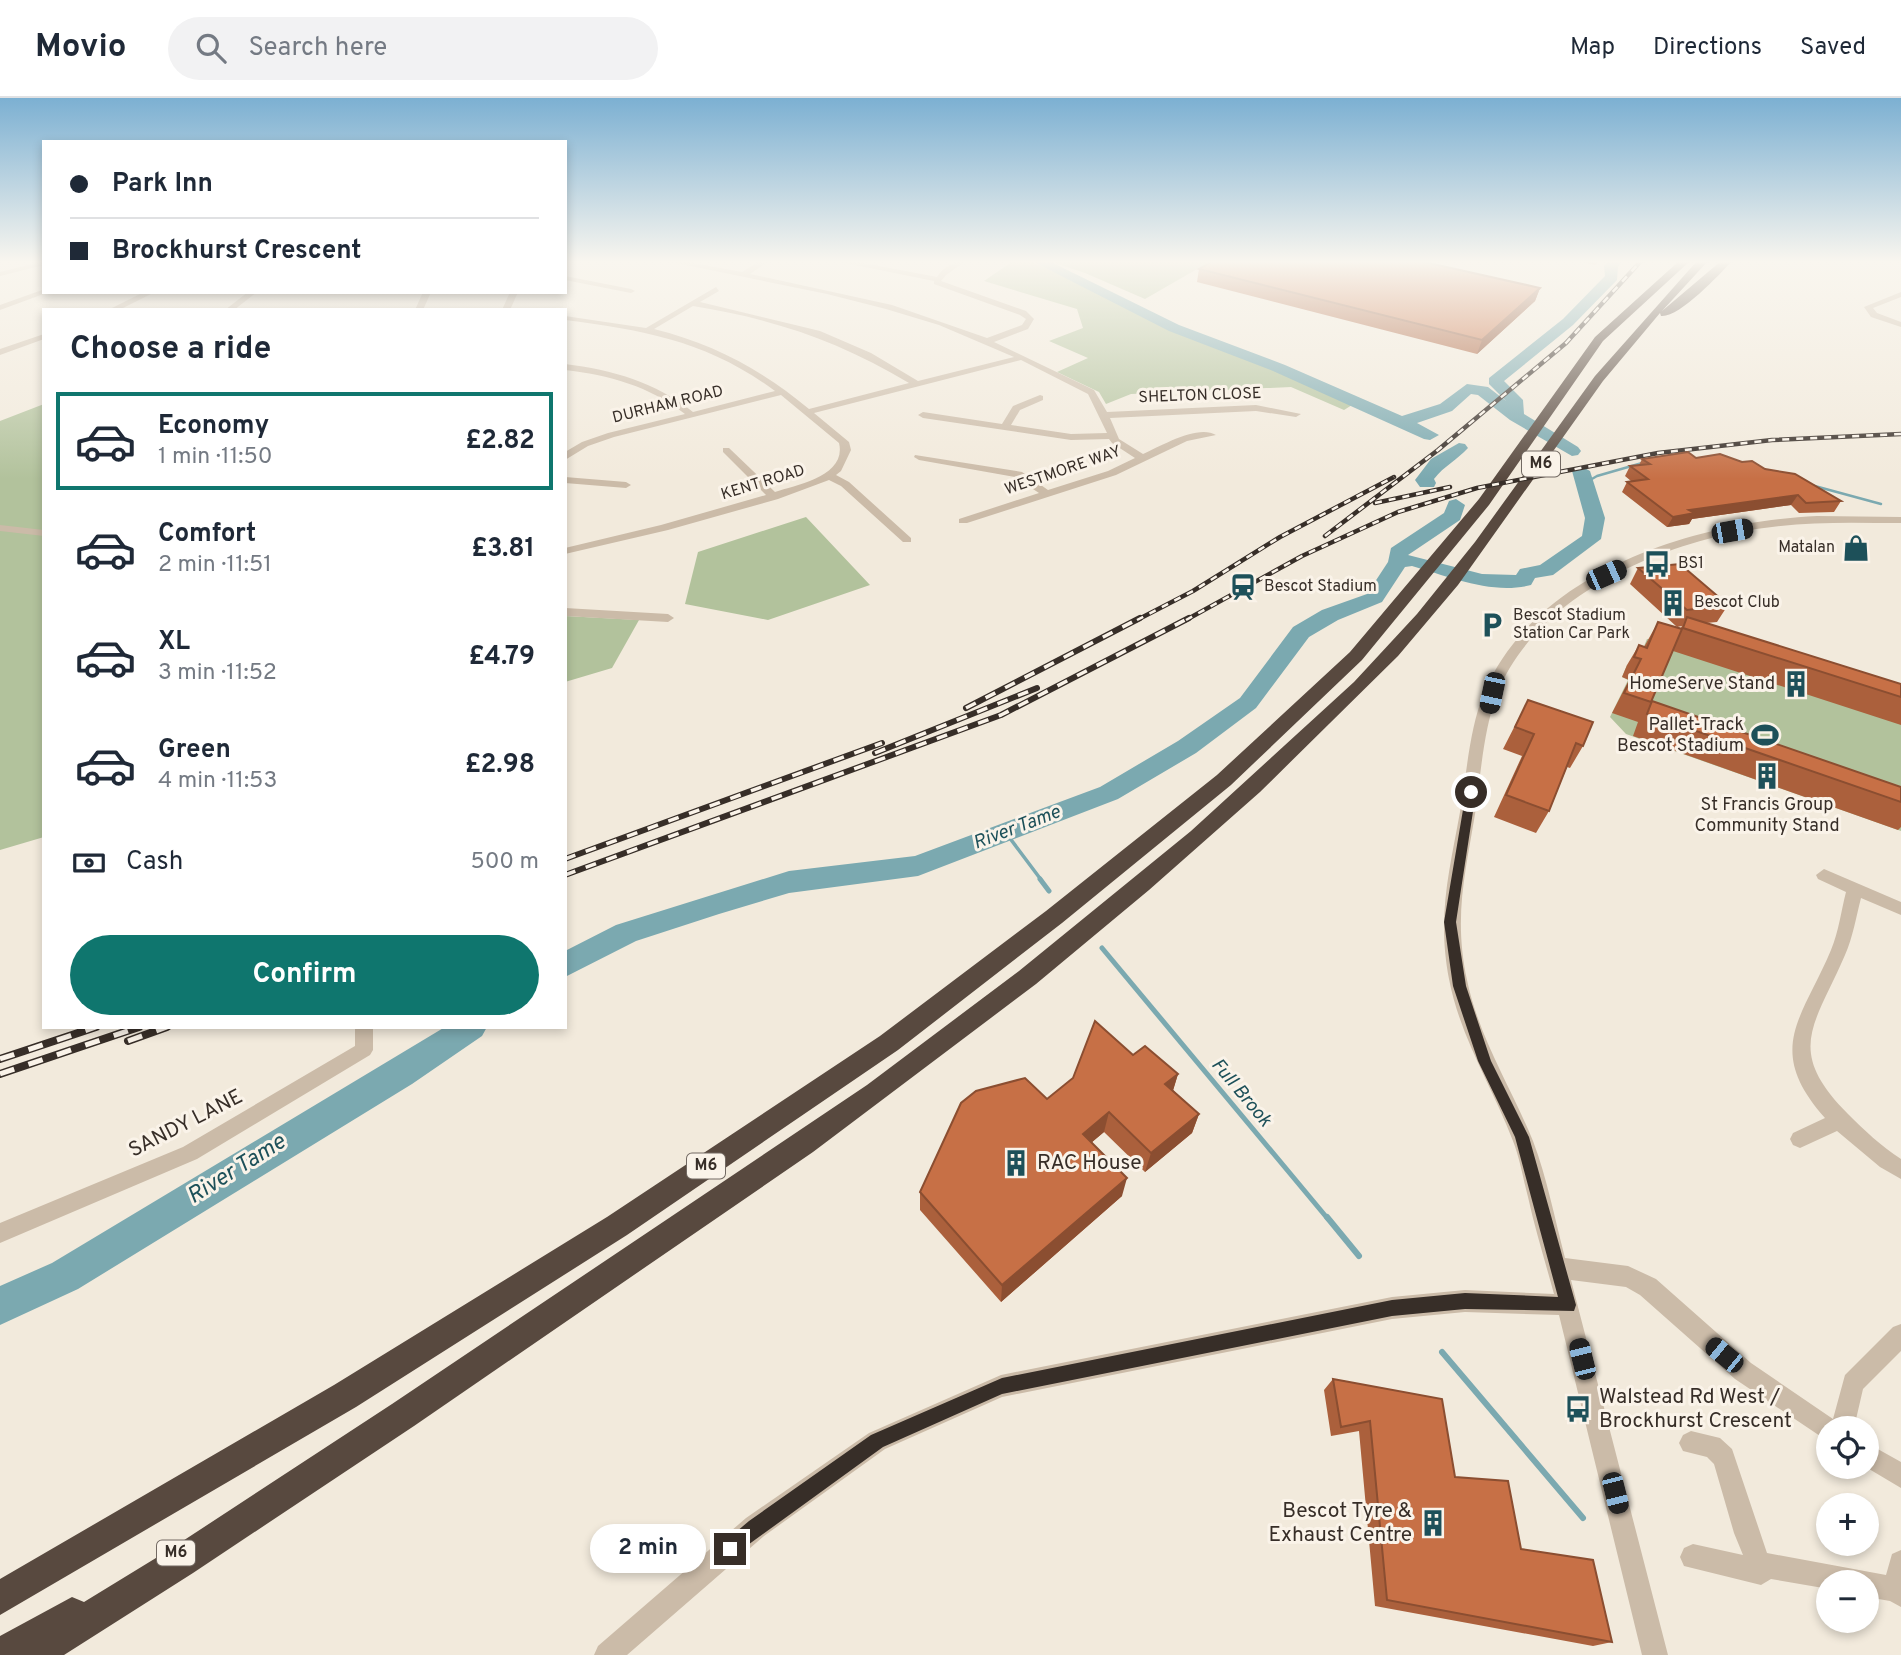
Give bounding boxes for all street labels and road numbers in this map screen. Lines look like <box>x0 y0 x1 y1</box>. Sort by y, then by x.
street label: DURHAM ROAD <box>610 382 726 428</box>
street label: SHELTON CLOSE <box>1138 384 1262 408</box>
street label: WESTMORE WAY <box>1002 442 1124 500</box>
road number: M6 <box>1522 452 1560 476</box>
street label: KENT ROAD <box>719 461 807 505</box>
street label: SANDY LANE <box>124 1084 248 1164</box>
road number: M6 <box>687 1154 725 1178</box>
road number: M6 <box>157 1540 195 1566</box>

